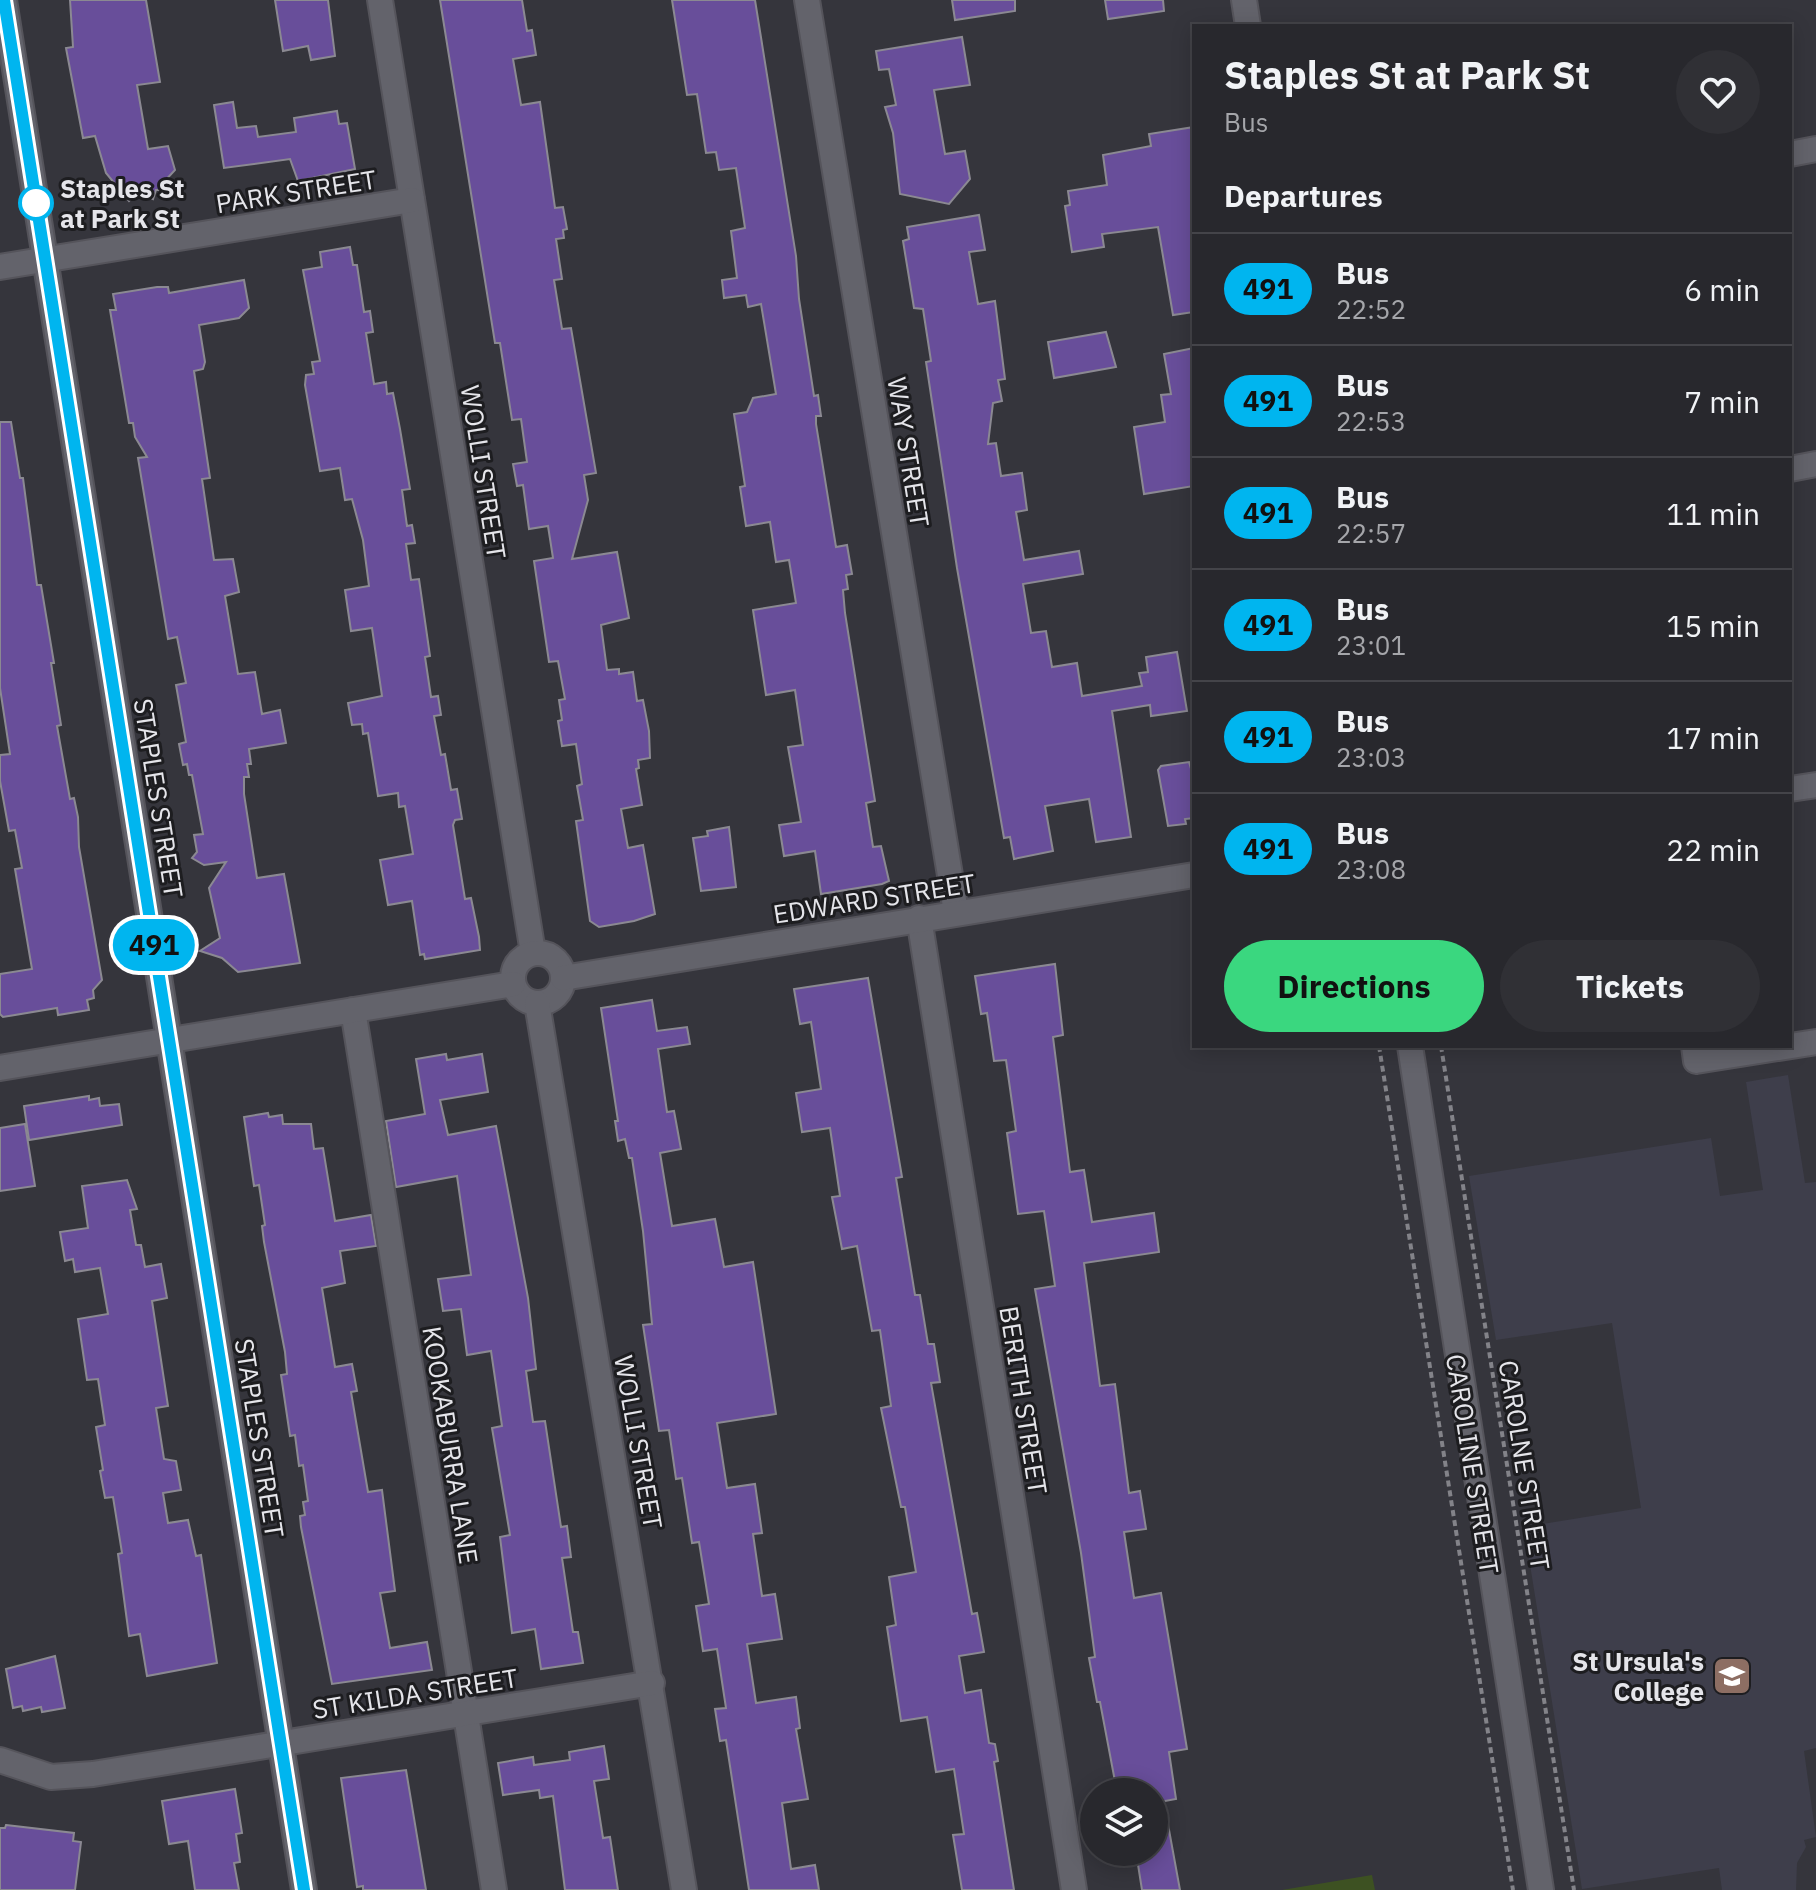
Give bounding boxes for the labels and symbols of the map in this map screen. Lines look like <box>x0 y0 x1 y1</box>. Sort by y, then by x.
street label: PARK STREET <box>213 162 379 220</box>
place label: Staples St at Park St <box>60 171 184 235</box>
marker: Staples St at Park St <box>19 186 53 220</box>
street label: WAY STREET <box>880 375 938 530</box>
street label: WOLLI STREET <box>453 383 515 562</box>
street label: STAPLES STREET <box>126 696 192 900</box>
street label: EDWARD STREET <box>771 865 978 931</box>
line badge: 491 <box>108 919 200 971</box>
street label: BERITH STREET <box>992 1304 1056 1497</box>
street label: KOOKABURRA LANE <box>415 1324 487 1566</box>
street label: STAPLES STREET <box>227 1336 293 1540</box>
street label: CAROLINE STREET <box>1439 1352 1507 1577</box>
street label: WOLLI STREET <box>607 1353 671 1532</box>
street label: CAROLNE STREET <box>1492 1358 1558 1572</box>
place label: St Ursula's College <box>1572 1644 1704 1708</box>
school or university icon: St Ursula's College <box>1711 1655 1753 1697</box>
street label: ST KILDA STREET <box>310 1660 520 1726</box>

